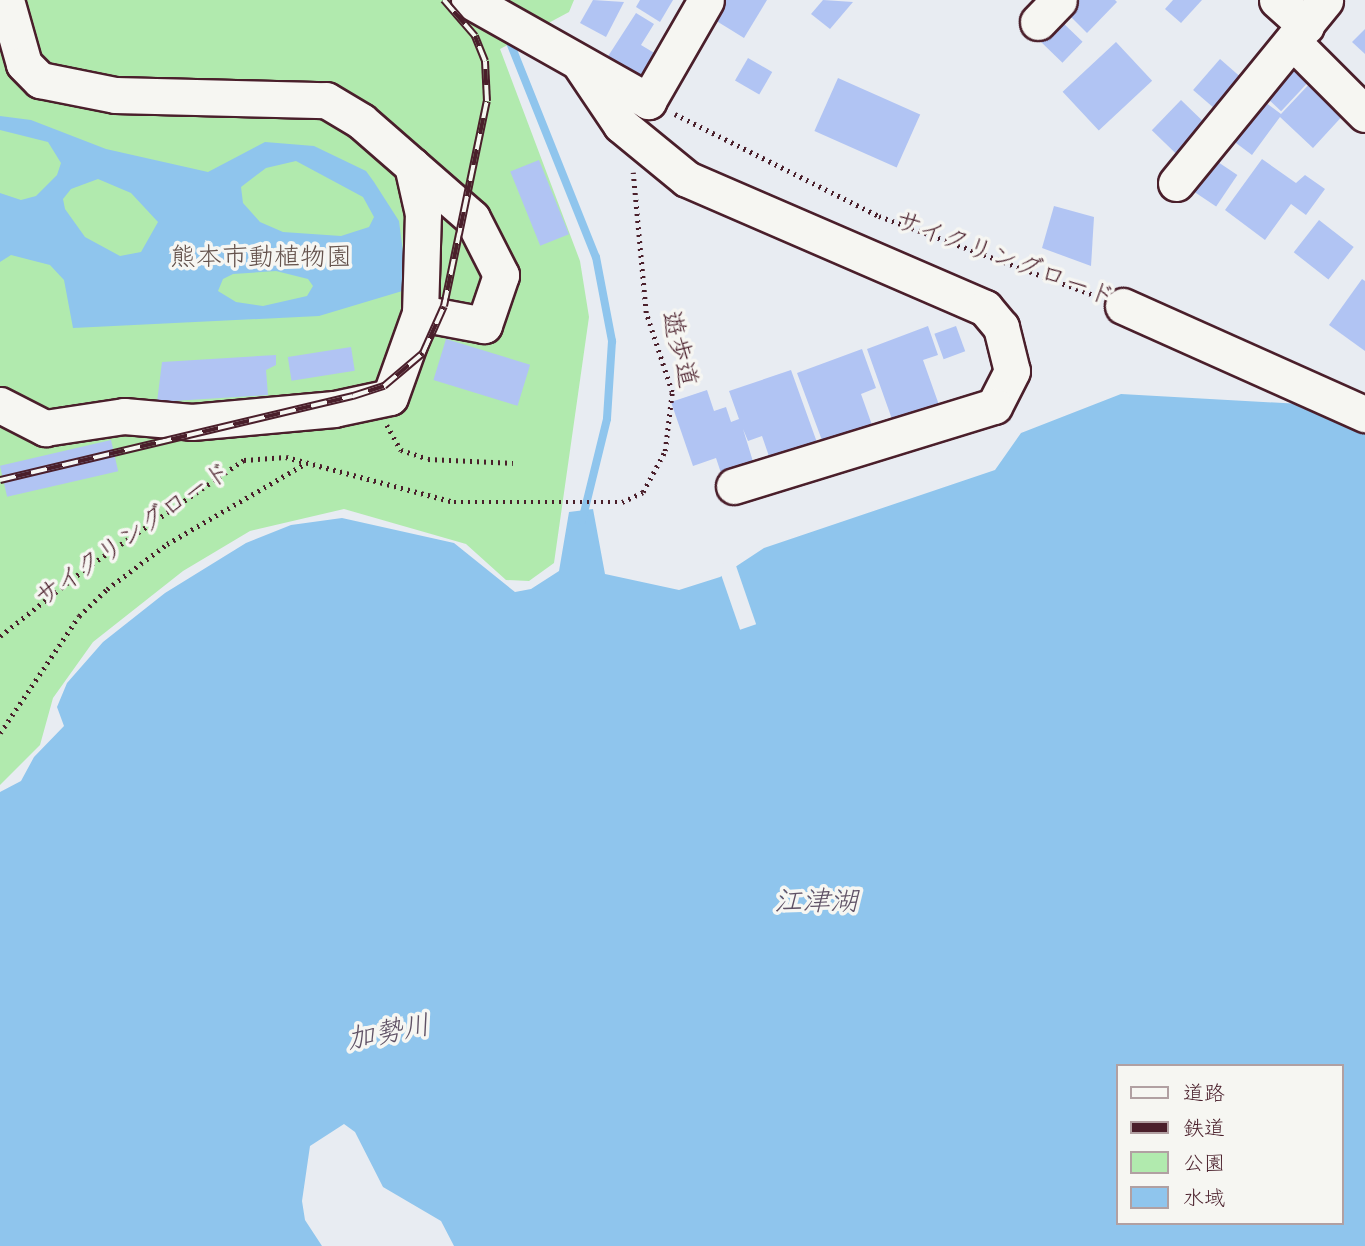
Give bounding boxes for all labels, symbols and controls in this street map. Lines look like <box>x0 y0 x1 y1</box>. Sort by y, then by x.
street label: サイクリングロード <box>889 207 1119 317</box>
park label: 熊本市動植物園 <box>170 245 352 277</box>
street label: 遊歩道 <box>651 308 701 392</box>
street label: サイクリングロード <box>30 457 240 617</box>
water label: 江津湖 <box>774 888 858 922</box>
water label: 加勢川 <box>345 1011 433 1061</box>
legend <box>1116 1064 1344 1225</box>
text: 道路 <box>1183 1084 1225 1109</box>
text: 鉄道 <box>1183 1119 1225 1144</box>
text: 公園 <box>1183 1154 1225 1179</box>
text: 水域 <box>1183 1189 1225 1214</box>

